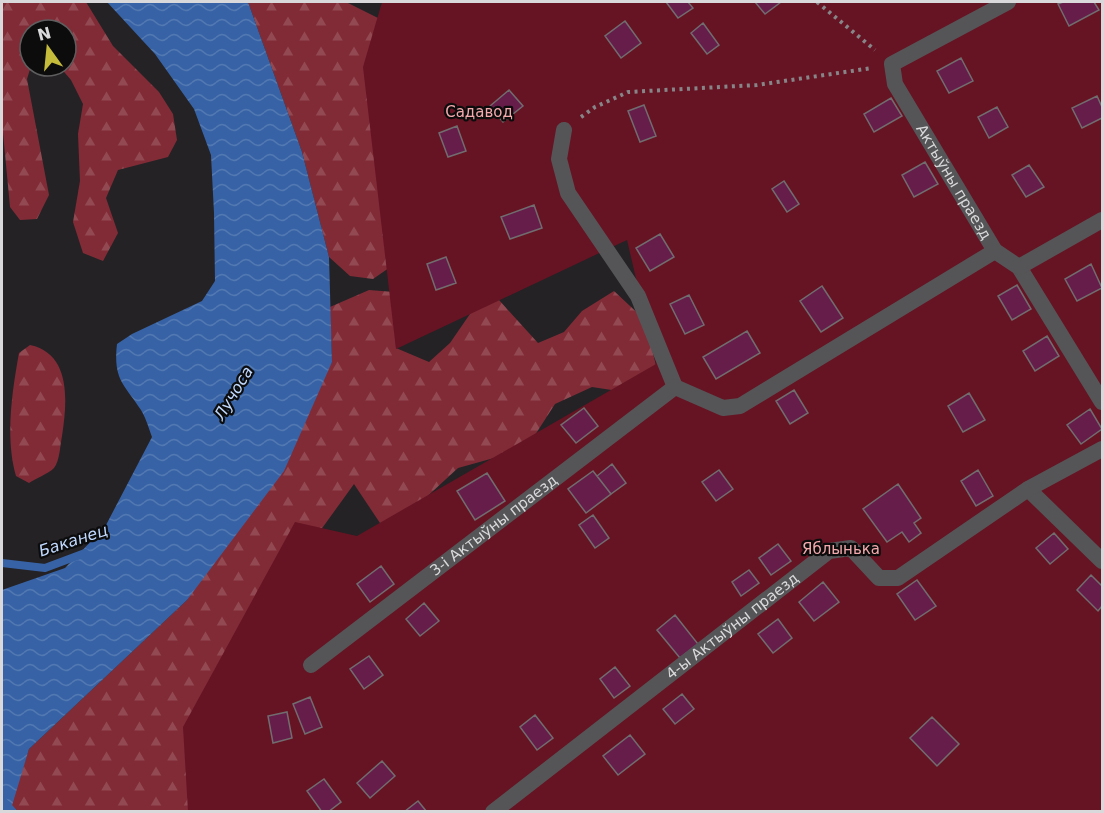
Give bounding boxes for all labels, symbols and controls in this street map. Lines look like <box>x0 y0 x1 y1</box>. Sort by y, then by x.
north arrow <box>18 18 78 78</box>
text: N <box>35 23 53 45</box>
park label: Садавод <box>445 103 513 121</box>
street label: Актыўны праезд <box>912 121 995 243</box>
water label: Лучоса <box>209 363 257 424</box>
street label: 3-і Актыўны праезд <box>427 471 561 580</box>
water label: Баканец <box>36 520 110 561</box>
park label: Яблынька <box>802 540 880 558</box>
street label: 4-ы Актыўны праезд <box>662 569 802 683</box>

